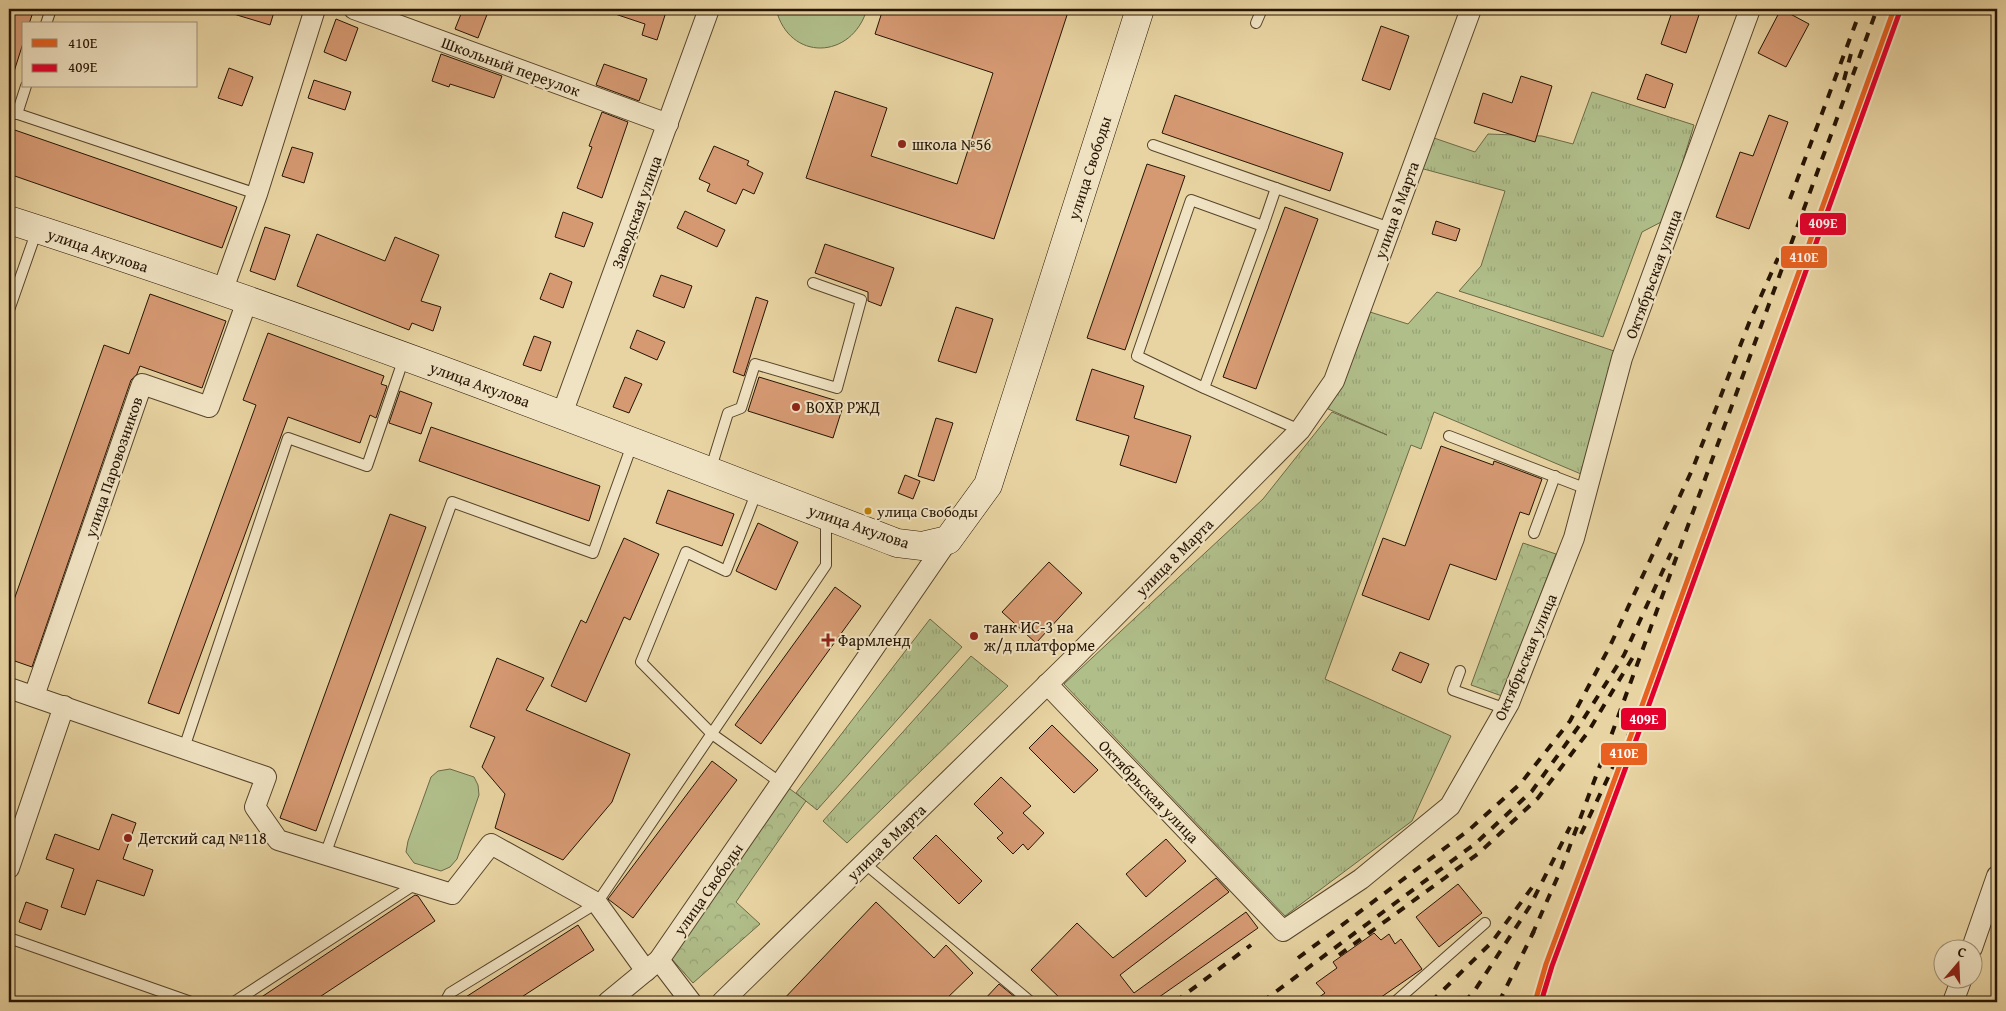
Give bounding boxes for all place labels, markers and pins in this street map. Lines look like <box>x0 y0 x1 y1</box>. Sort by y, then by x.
place label: школа №56 <box>912 132 991 156</box>
marker: школа №56 <box>896 138 908 150</box>
place label: ВОХР РЖД <box>806 395 880 419</box>
marker: ВОХР РЖД <box>790 401 802 413</box>
place label: улица Свободы <box>876 501 978 522</box>
marker: улица Свободы <box>863 506 873 516</box>
place label: танк ИС-3 на ж/д платформе <box>984 615 1095 657</box>
place label: Фармленд <box>838 628 911 652</box>
marker: танк ИС-3 на ж/д платформе <box>968 630 980 642</box>
marker: Фармленд <box>822 634 834 646</box>
place label: Детский сад №118 <box>137 826 267 850</box>
marker: Детский сад №118 <box>122 832 134 844</box>

